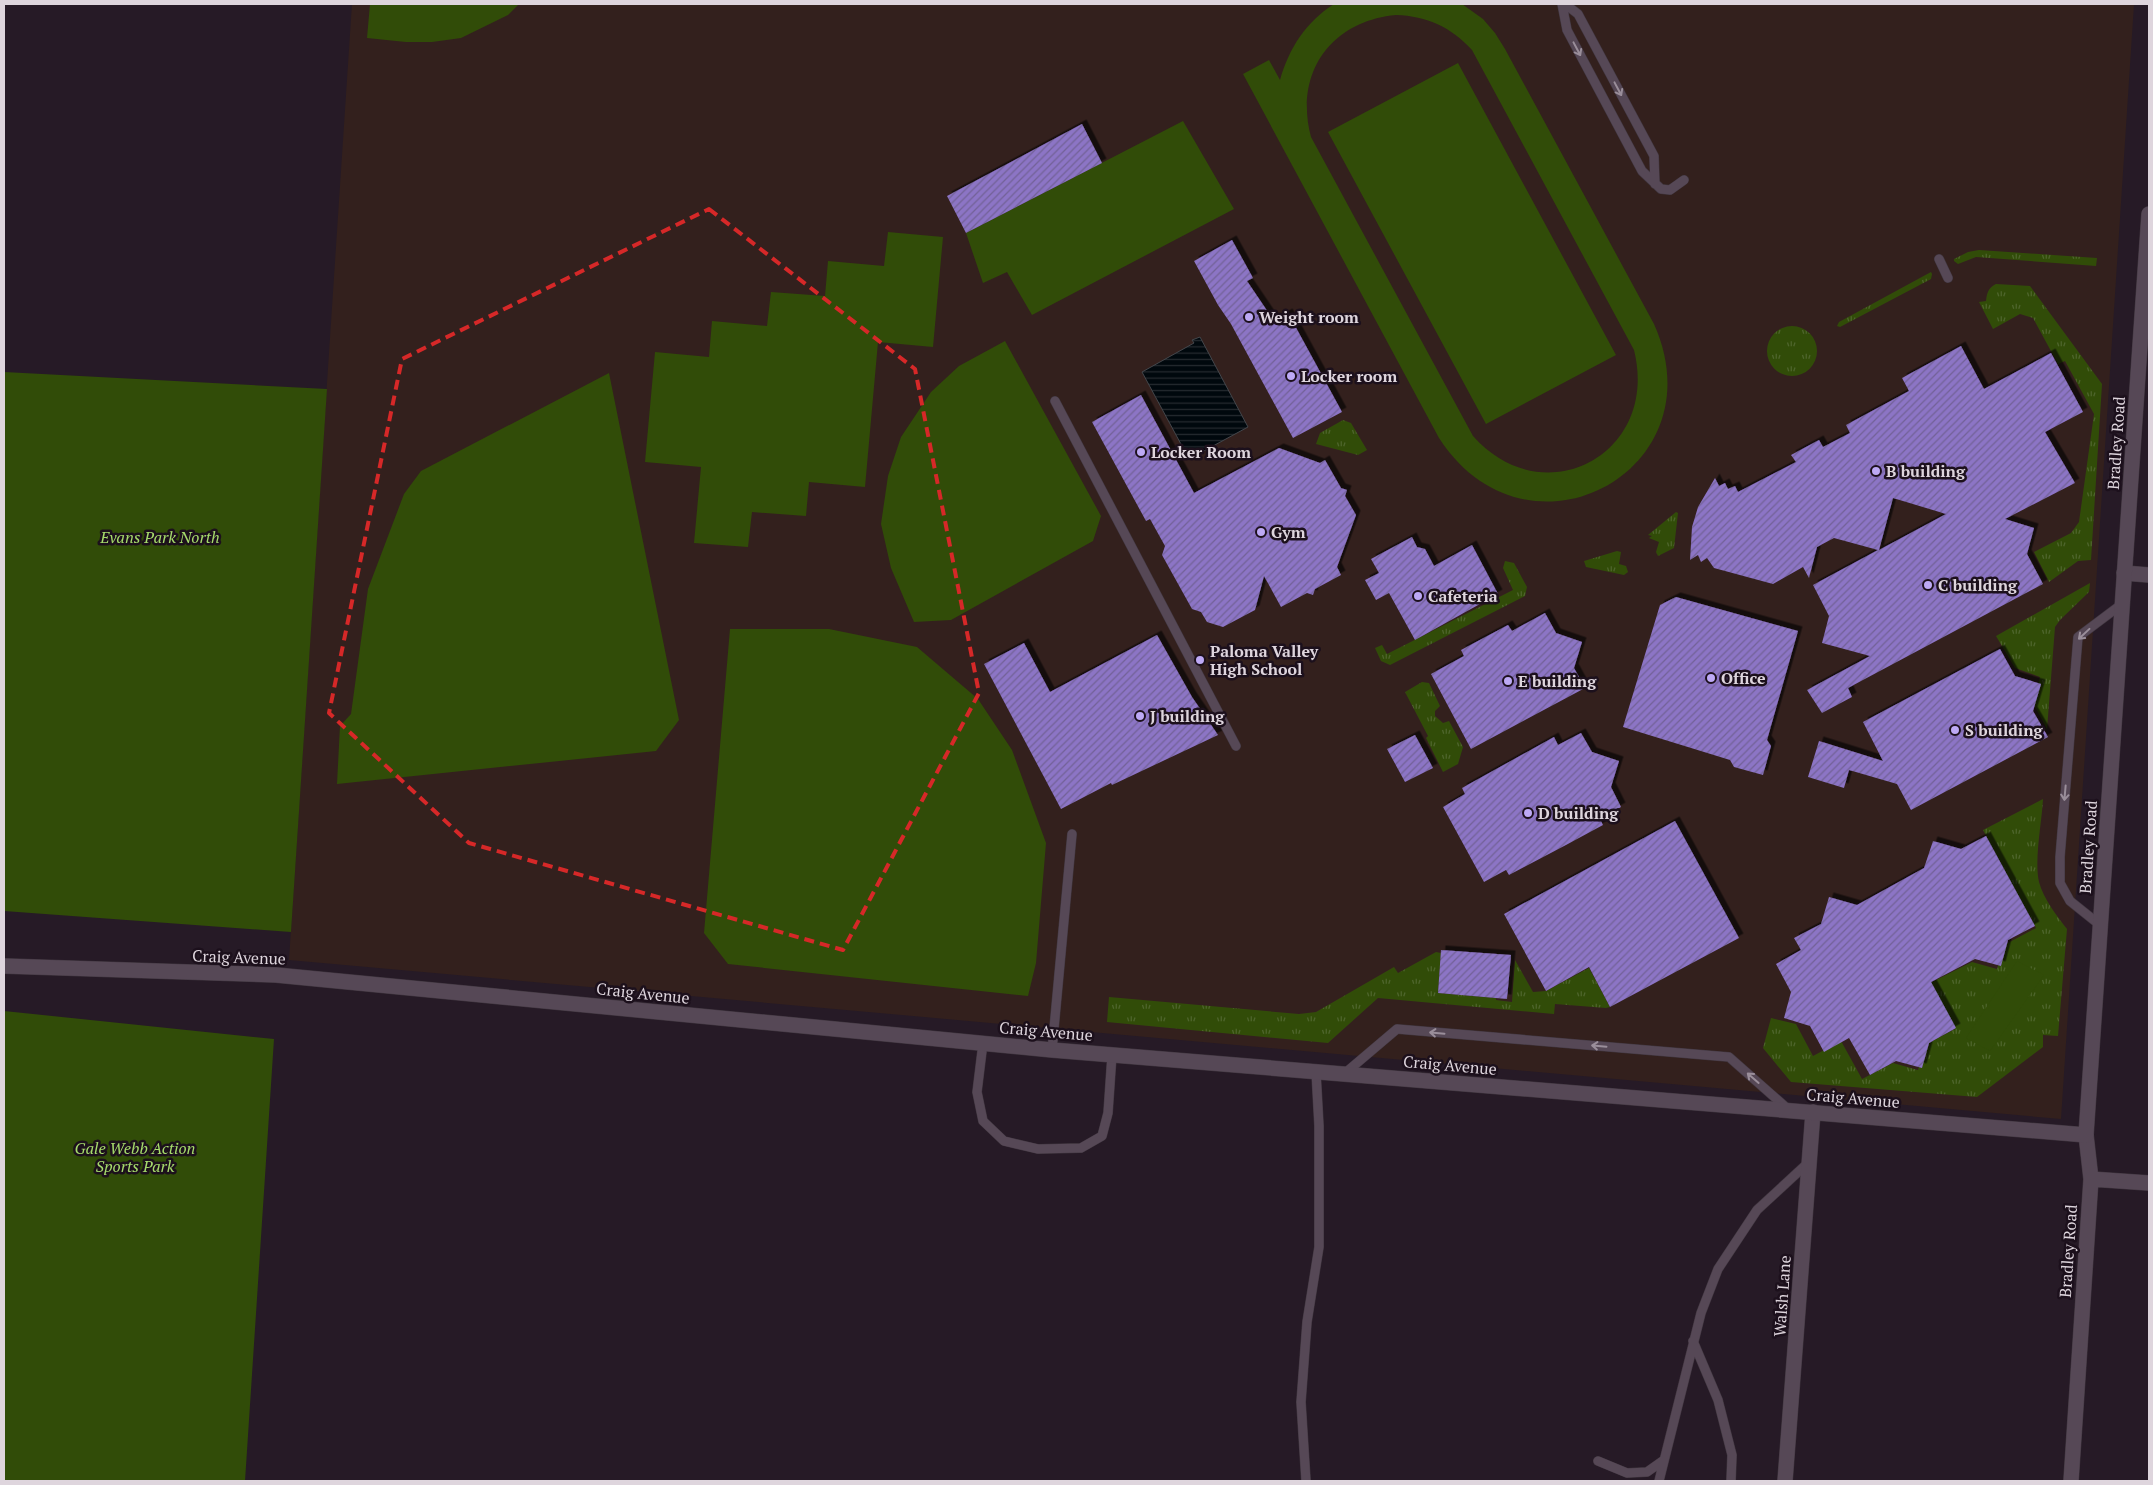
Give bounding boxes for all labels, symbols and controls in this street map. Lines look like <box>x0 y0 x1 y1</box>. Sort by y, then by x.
one-way arrow <box>1572 42 1582 57</box>
one-way arrow <box>1614 81 1623 96</box>
place label: Weight room <box>1259 306 1359 328</box>
marker: Weight room <box>1243 311 1255 323</box>
place label: Locker room <box>1301 365 1397 387</box>
marker: Locker room <box>1285 370 1297 382</box>
street label: Bradley Road <box>2102 396 2130 490</box>
place label: Locker Room <box>1151 441 1251 463</box>
marker: Locker Room <box>1135 446 1147 458</box>
place label: B building <box>1886 460 1966 482</box>
marker: B building <box>1870 465 1882 477</box>
place label: Gym <box>1271 521 1306 543</box>
park label: Evans Park North <box>99 526 220 548</box>
marker: Gym <box>1255 526 1267 538</box>
place label: C building <box>1938 574 2018 596</box>
marker: C building <box>1922 579 1934 591</box>
place label: Cafeteria <box>1428 585 1498 607</box>
marker: Cafeteria <box>1412 590 1424 602</box>
one-way arrow <box>2078 628 2091 639</box>
place label: Paloma Valley High School <box>1210 640 1319 680</box>
marker: Paloma Valley High School <box>1194 654 1206 666</box>
place label: Office <box>1721 667 1766 689</box>
place label: E building <box>1518 670 1597 692</box>
marker: Office <box>1705 672 1717 684</box>
marker: E building <box>1502 675 1514 687</box>
place label: J building <box>1150 705 1225 727</box>
marker: J building <box>1134 710 1146 722</box>
place label: S building <box>1965 719 2043 741</box>
marker: S building <box>1949 724 1961 736</box>
one-way arrow <box>2061 784 2070 800</box>
street label: Bradley Road <box>2074 800 2102 894</box>
place label: D building <box>1538 802 1619 824</box>
marker: D building <box>1522 807 1534 819</box>
street label: Craig Avenue <box>192 944 286 970</box>
street label: Craig Avenue <box>595 977 691 1009</box>
street label: Craig Avenue <box>998 1016 1094 1046</box>
one-way arrow <box>1429 1028 1445 1037</box>
one-way arrow <box>1591 1042 1607 1051</box>
street label: Craig Avenue <box>1402 1050 1498 1080</box>
one-way arrow <box>1746 1072 1759 1084</box>
street label: Craig Avenue <box>1805 1083 1901 1113</box>
park label: Gale Webb Action Sports Park <box>75 1137 195 1177</box>
street label: Bradley Road <box>2054 1204 2082 1298</box>
street label: Walsh Lane <box>1768 1255 1796 1337</box>

